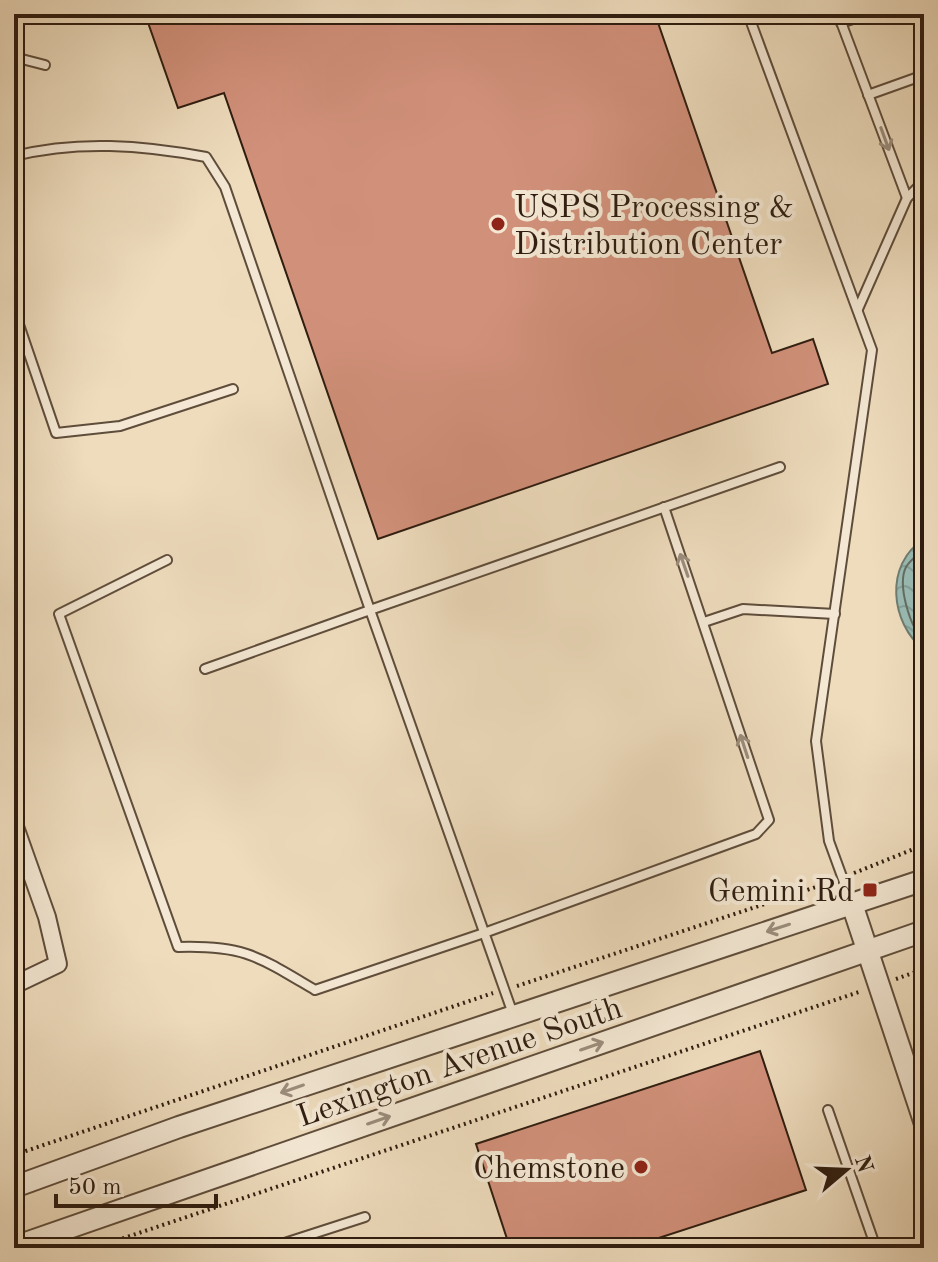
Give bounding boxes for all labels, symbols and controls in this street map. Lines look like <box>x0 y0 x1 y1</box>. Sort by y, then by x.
one-way arrow <box>879 127 893 151</box>
place label: USPS Processing & Distribution Center <box>514 193 794 262</box>
marker: USPS Processing & Distribution Center <box>489 215 507 233</box>
one-way arrow <box>675 552 690 577</box>
one-way arrow <box>736 733 751 758</box>
place label: Gemini Rd <box>708 877 854 909</box>
marker: Gemini Rd <box>861 881 879 899</box>
one-way arrow <box>766 922 791 937</box>
street label: Lexington Avenue South <box>293 993 627 1135</box>
one-way arrow <box>580 1037 605 1052</box>
one-way arrow <box>280 1082 305 1097</box>
one-way arrow <box>366 1112 391 1127</box>
north arrow <box>806 1130 886 1210</box>
text: N <box>850 1153 876 1176</box>
place label: Chemstone <box>473 1154 625 1186</box>
scale bar <box>56 1158 216 1208</box>
marker: Chemstone <box>632 1158 650 1176</box>
text: 50 m <box>68 1176 122 1200</box>

